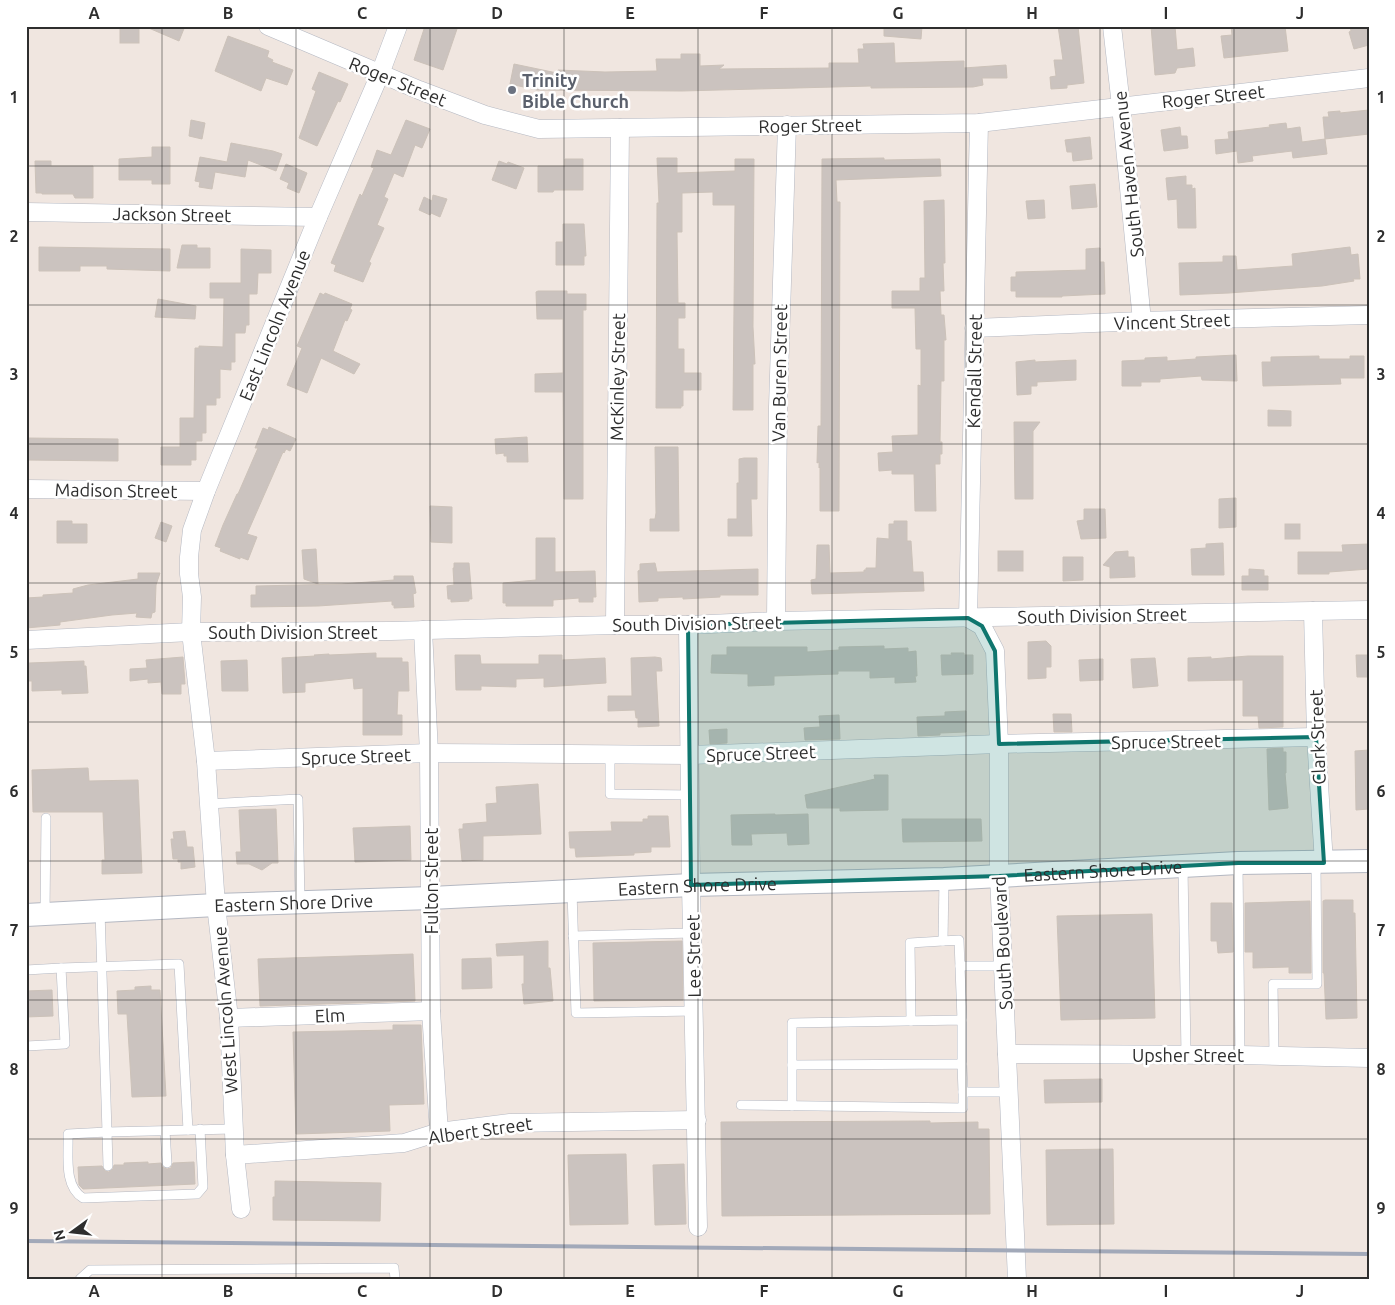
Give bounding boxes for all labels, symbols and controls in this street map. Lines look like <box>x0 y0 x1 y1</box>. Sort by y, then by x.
text: A <box>88 4 100 22</box>
text: B <box>223 4 233 22</box>
text: C <box>357 4 367 22</box>
text: D <box>491 4 503 22</box>
text: E <box>625 4 635 22</box>
text: F <box>760 4 769 22</box>
text: G <box>892 4 904 22</box>
text: H <box>1026 4 1038 22</box>
text: I <box>1164 4 1168 22</box>
text: J <box>1296 4 1304 22</box>
street label: Roger Street <box>346 52 450 110</box>
place label: Trinity Bible Church <box>522 70 629 111</box>
street label: Roger Street <box>1161 81 1265 111</box>
marker: Trinity Bible Church <box>506 84 518 96</box>
text: 1 <box>9 88 19 106</box>
text: 1 <box>1376 88 1386 106</box>
street label: South Haven Avenue <box>1109 90 1147 258</box>
street label: Roger Street <box>758 114 862 136</box>
street label: Jackson Street <box>113 203 231 225</box>
text: 2 <box>9 227 19 245</box>
text: 2 <box>1376 227 1386 245</box>
street label: East Lincoln Avenue <box>235 247 313 403</box>
street label: Van Buren Street <box>768 304 790 442</box>
street label: Vincent Street <box>1113 309 1231 333</box>
street label: McKinley Street <box>606 313 628 441</box>
street label: Kendall Street <box>963 314 985 428</box>
text: 3 <box>9 365 19 383</box>
text: 3 <box>1376 365 1386 383</box>
street label: Madison Street <box>54 479 178 501</box>
text: 4 <box>9 504 19 522</box>
text: 4 <box>1376 504 1386 522</box>
street label: South Division Street <box>1017 604 1187 626</box>
street label: South Division Street <box>612 612 782 634</box>
street label: South Division Street <box>208 622 378 642</box>
text: 5 <box>9 643 19 661</box>
text: 5 <box>1376 643 1386 661</box>
street label: Clark Street <box>1305 689 1329 785</box>
street label: Spruce Street <box>1111 730 1221 752</box>
street label: Spruce Street <box>706 741 816 765</box>
street label: Spruce Street <box>301 744 411 768</box>
text: 6 <box>9 782 19 800</box>
text: 6 <box>1376 782 1386 800</box>
street label: Fulton Street <box>421 828 441 934</box>
street label: Eastern Shore Drive <box>1023 856 1183 885</box>
street label: Eastern Shore Drive <box>617 873 777 899</box>
street label: South Boulevard <box>989 876 1015 1010</box>
street label: Eastern Shore Drive <box>214 890 374 915</box>
street label: Lee Street <box>682 914 704 998</box>
text: 7 <box>9 921 19 939</box>
text: 7 <box>1376 921 1386 939</box>
street label: West Lincoln Avenue <box>209 926 241 1094</box>
street label: Elm <box>314 1004 346 1026</box>
street label: Upsher Street <box>1132 1045 1244 1065</box>
text: 8 <box>9 1060 19 1078</box>
text: 8 <box>1376 1060 1386 1078</box>
street label: Albert Street <box>427 1113 533 1147</box>
text: 9 <box>9 1199 19 1217</box>
text: 9 <box>1376 1199 1386 1217</box>
north arrow <box>48 1208 98 1258</box>
text: N <box>50 1228 69 1242</box>
text: A <box>88 1282 100 1300</box>
text: B <box>223 1282 233 1300</box>
text: C <box>357 1282 367 1300</box>
text: D <box>491 1282 503 1300</box>
text: E <box>625 1282 635 1300</box>
text: F <box>760 1282 769 1300</box>
text: G <box>892 1282 904 1300</box>
text: H <box>1026 1282 1038 1300</box>
text: I <box>1164 1282 1168 1300</box>
text: J <box>1296 1282 1304 1300</box>

